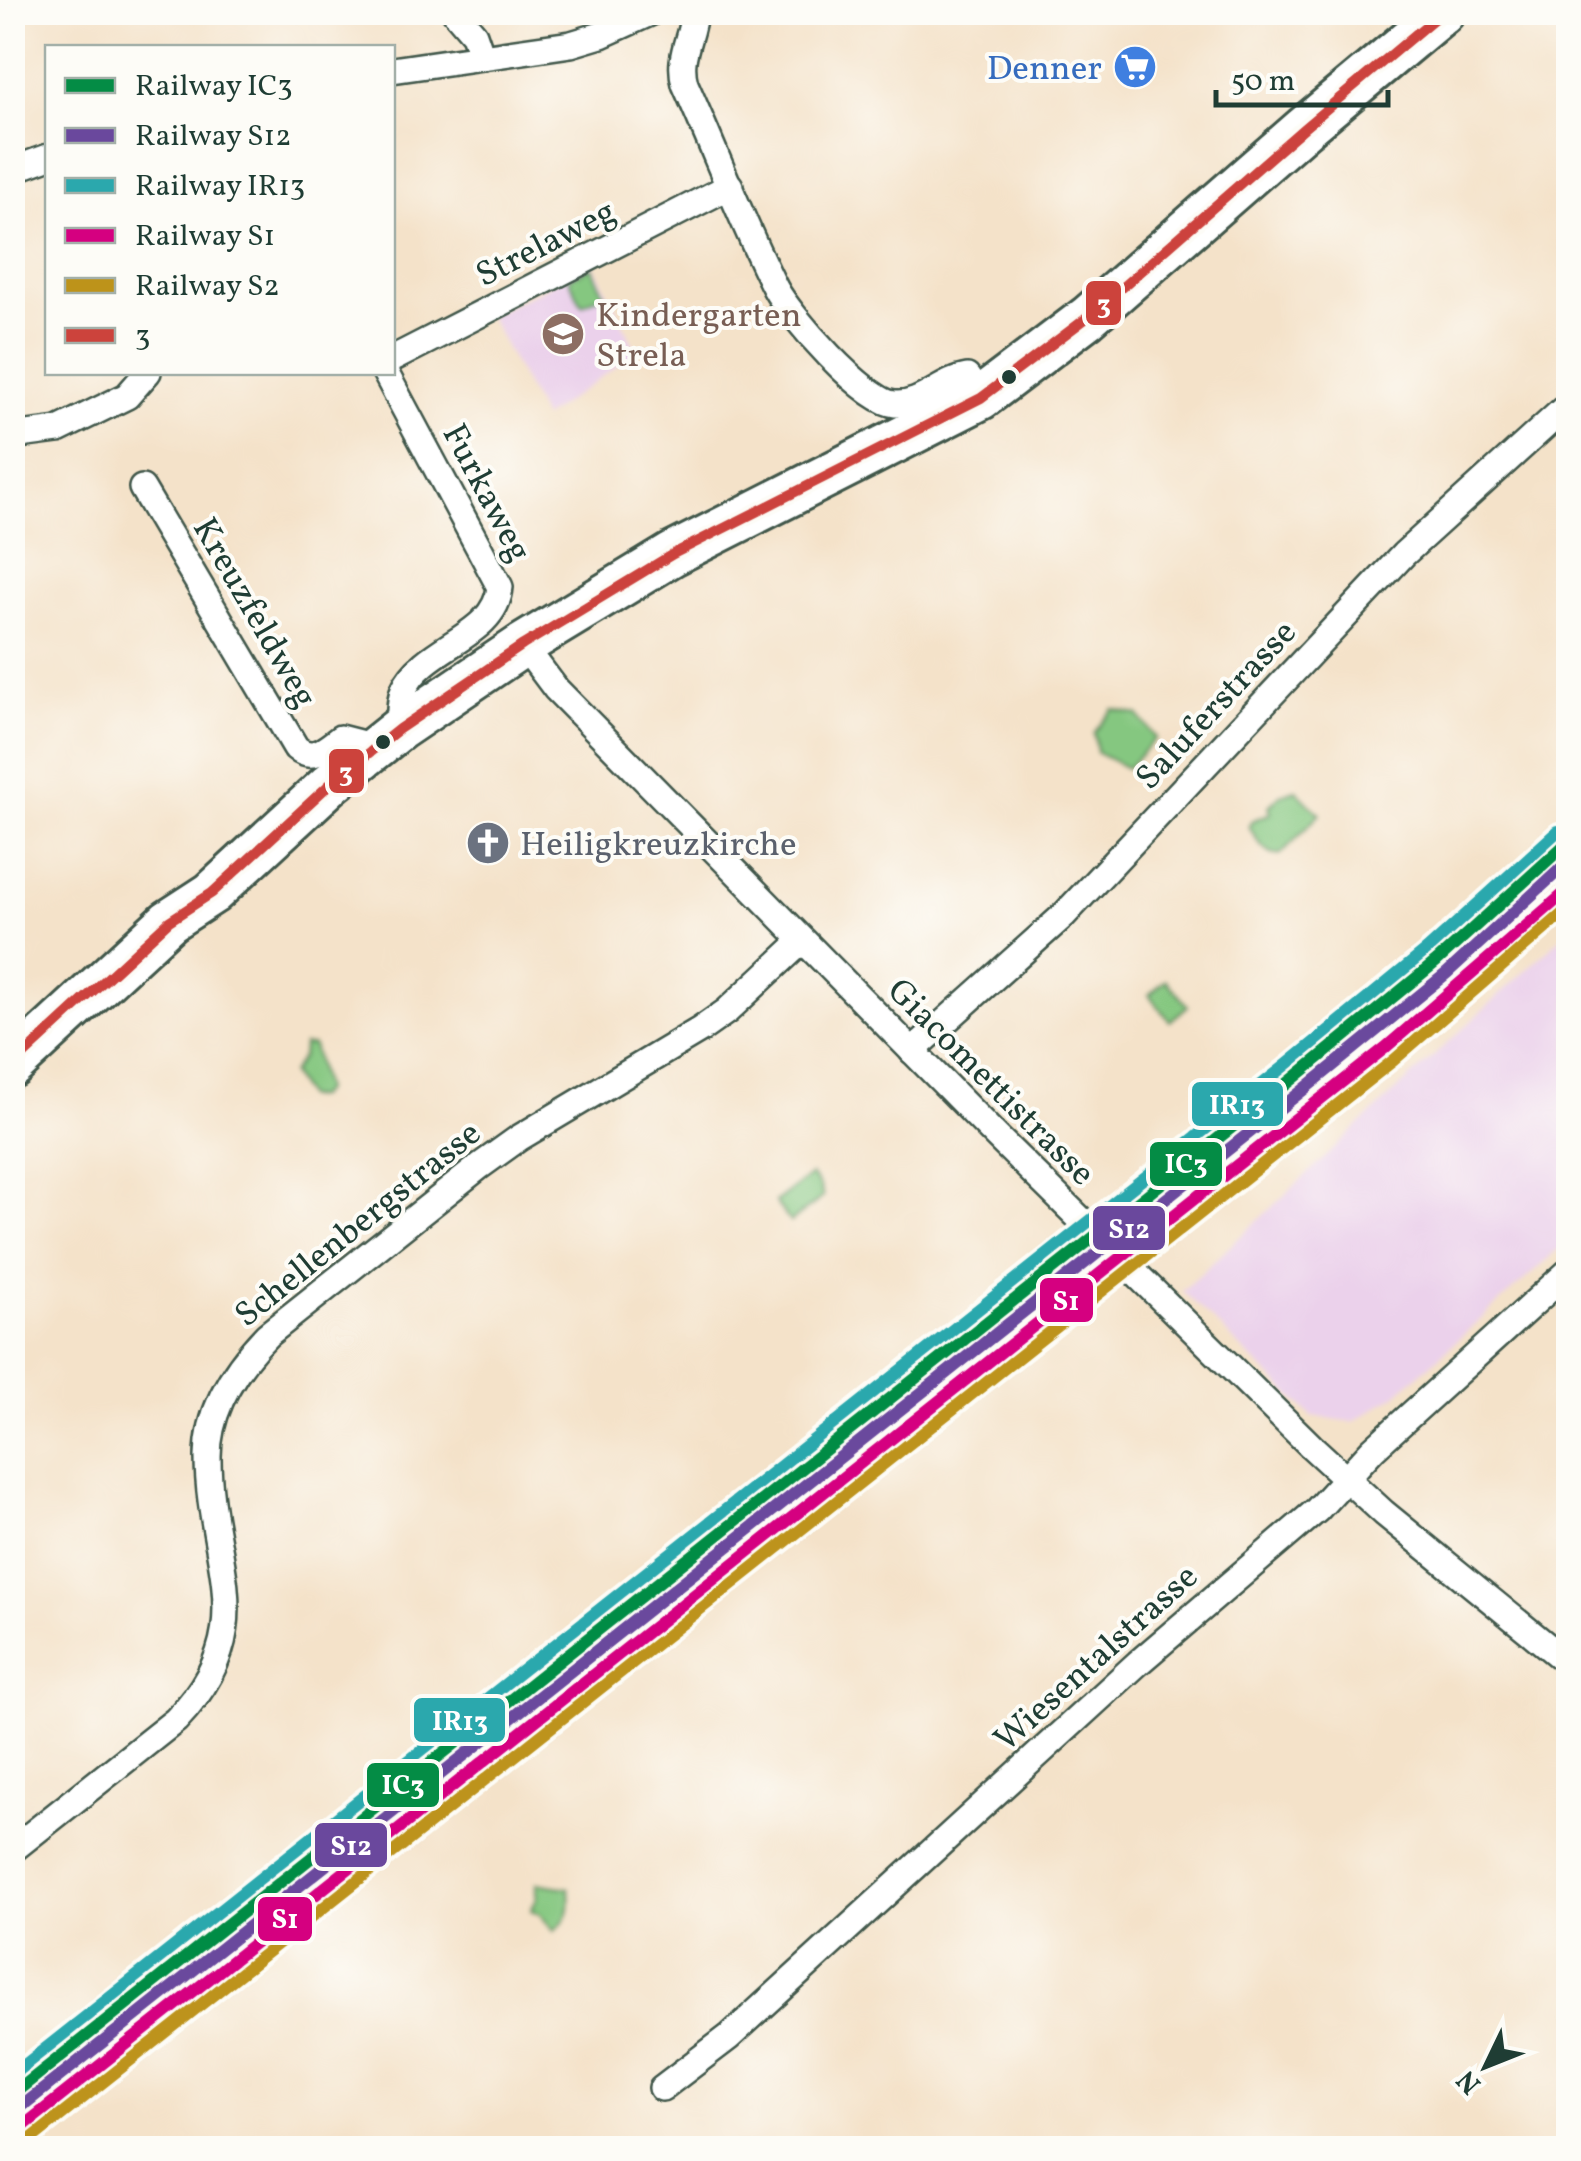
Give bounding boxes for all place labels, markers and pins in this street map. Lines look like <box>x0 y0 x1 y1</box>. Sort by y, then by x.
supermarket icon: Denner <box>1112 44 1158 90</box>
place label: Denner <box>987 46 1102 94</box>
place label: Kindergarten Strela <box>596 293 802 381</box>
school or university icon: Kindergarten Strela <box>540 311 586 357</box>
unlabelled marker <box>999 367 1019 387</box>
unlabelled marker <box>373 732 393 752</box>
church icon: Heiligkreuzkirche <box>465 820 511 866</box>
place label: Heiligkreuzkirche <box>520 822 796 870</box>

